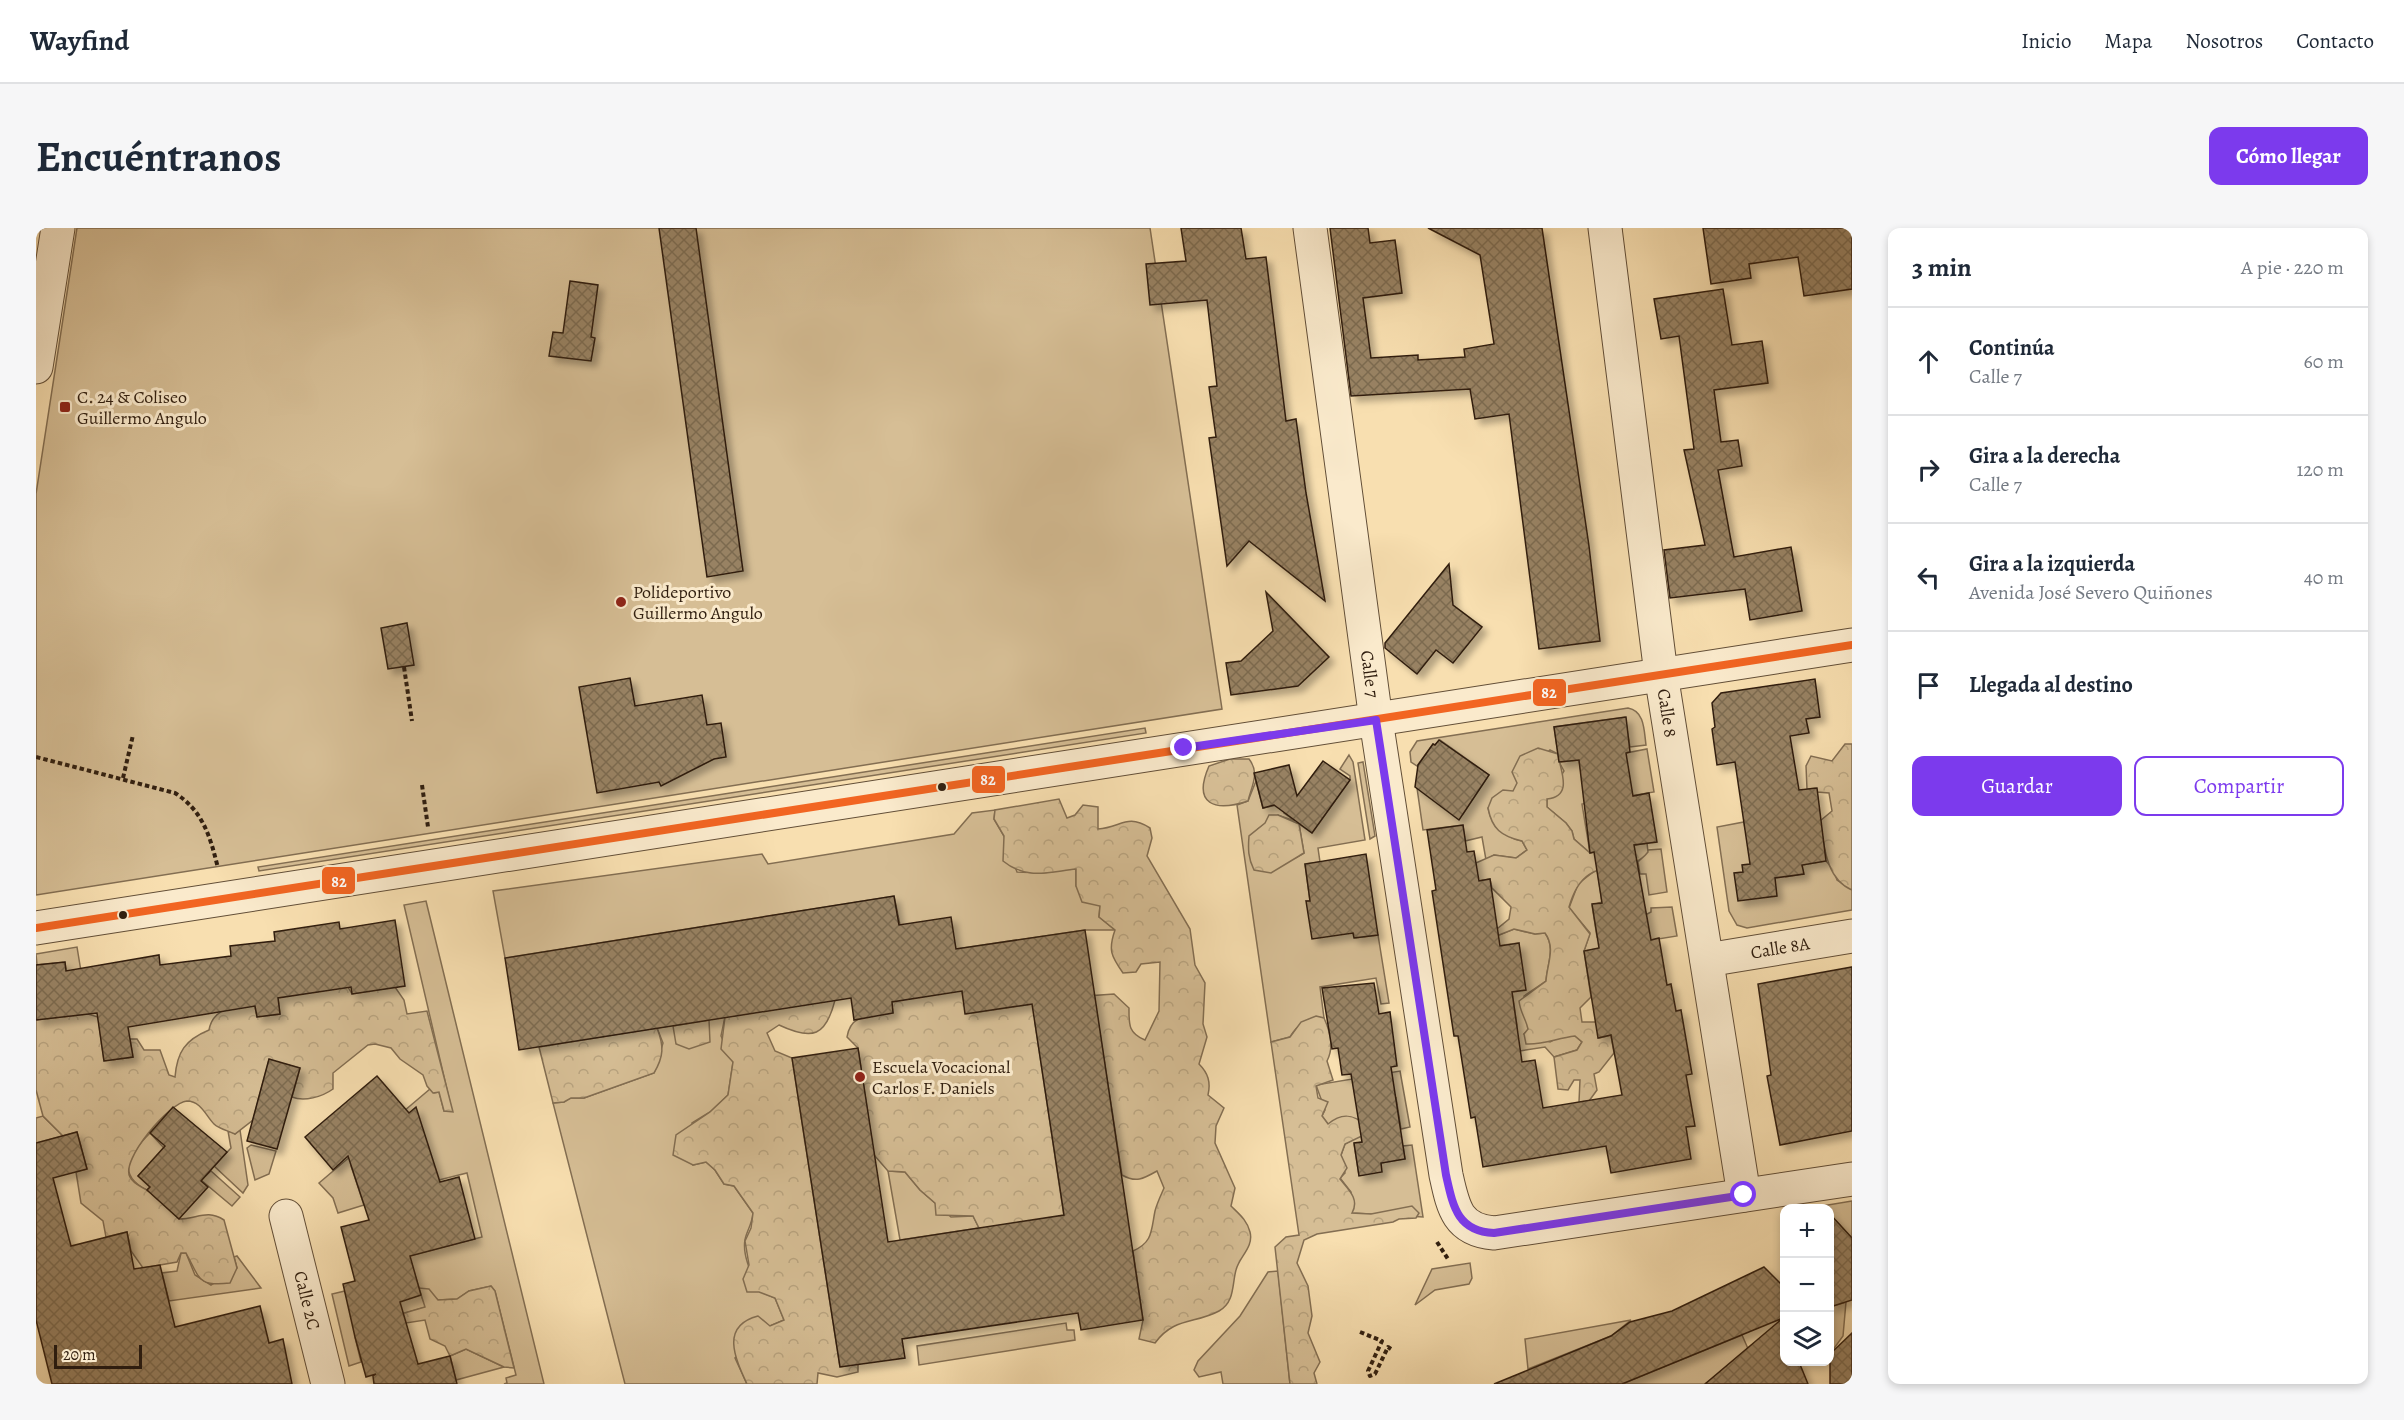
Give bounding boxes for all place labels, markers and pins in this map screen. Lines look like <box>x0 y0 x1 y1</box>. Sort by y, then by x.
place label: C. 24 & Coliseo Guillermo Angulo <box>77 385 207 430</box>
marker: C. 24 & Coliseo Guillermo Angulo <box>58 400 72 414</box>
place label: Polideportivo Guillermo Angulo <box>633 580 763 625</box>
marker: Polideportivo Guillermo Angulo <box>614 595 628 609</box>
unlabelled marker <box>936 781 948 793</box>
unlabelled marker <box>117 909 129 921</box>
place label: Escuela Vocacional Carlos F. Daniels <box>872 1055 1011 1100</box>
marker: Escuela Vocacional Carlos F. Daniels <box>853 1070 867 1084</box>

